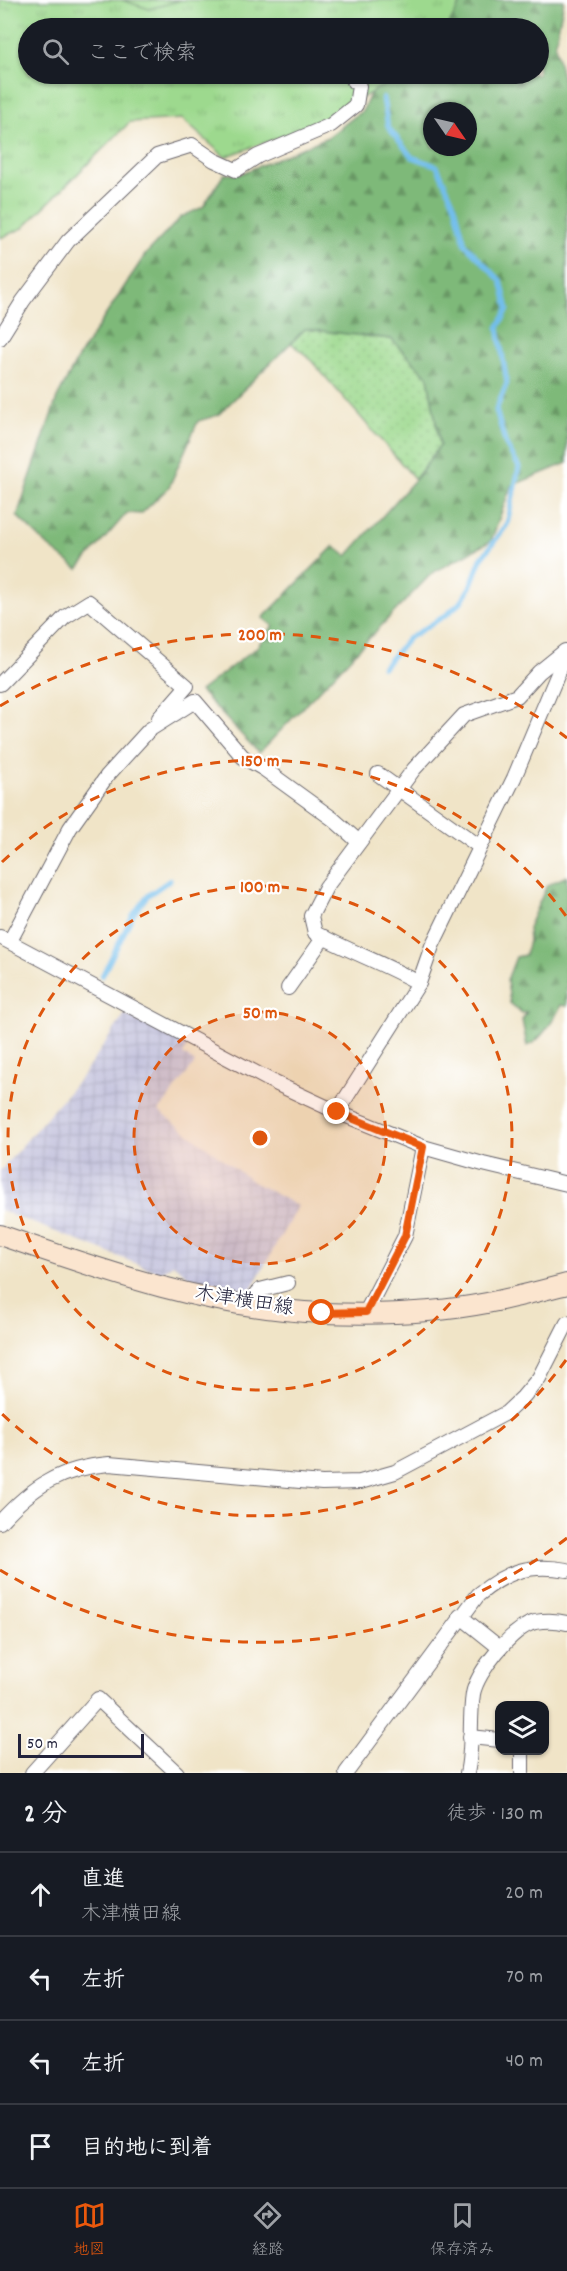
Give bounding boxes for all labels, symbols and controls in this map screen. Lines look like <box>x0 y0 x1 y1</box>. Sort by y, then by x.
search box <box>18 18 549 84</box>
icon: search <box>39 35 72 68</box>
text: ここで検索 <box>87 39 197 70</box>
north arrow <box>423 102 477 156</box>
text: 200 m <box>238 624 282 649</box>
text: 150 m <box>241 750 279 775</box>
text: 100 m <box>240 876 280 901</box>
text: 50 m <box>243 1002 277 1027</box>
route end <box>323 1098 349 1124</box>
centre of rings <box>250 1128 270 1148</box>
street label: 木津横田線 <box>192 1280 296 1324</box>
route start <box>308 1299 334 1325</box>
map controls <box>495 1701 549 1755</box>
button: layers <box>495 1701 549 1755</box>
scale bar <box>18 1731 144 1758</box>
text: 50 m <box>27 1733 58 1756</box>
text: 2 分 <box>24 1797 67 1834</box>
text: 徒歩 · 130 m <box>447 1801 543 1829</box>
text: 直進 <box>81 1865 125 1896</box>
icon: ahead <box>24 1878 57 1911</box>
text: 20 m <box>505 1880 543 1908</box>
text: 木津横田線 <box>81 1901 181 1929</box>
icon: left <box>24 1962 57 1995</box>
text: 70 m <box>506 1964 543 1992</box>
text: 左折 <box>81 1966 125 1997</box>
icon: left <box>24 2046 57 2079</box>
text: 40 m <box>505 2048 543 2076</box>
text: 左折 <box>81 2050 125 2081</box>
icon: arrive <box>24 2130 57 2163</box>
text: 目的地に到着 <box>81 2134 213 2165</box>
tab: 地図 <box>73 2199 106 2262</box>
tab: 経路 <box>251 2199 284 2262</box>
tab: 保存済み <box>430 2199 494 2262</box>

